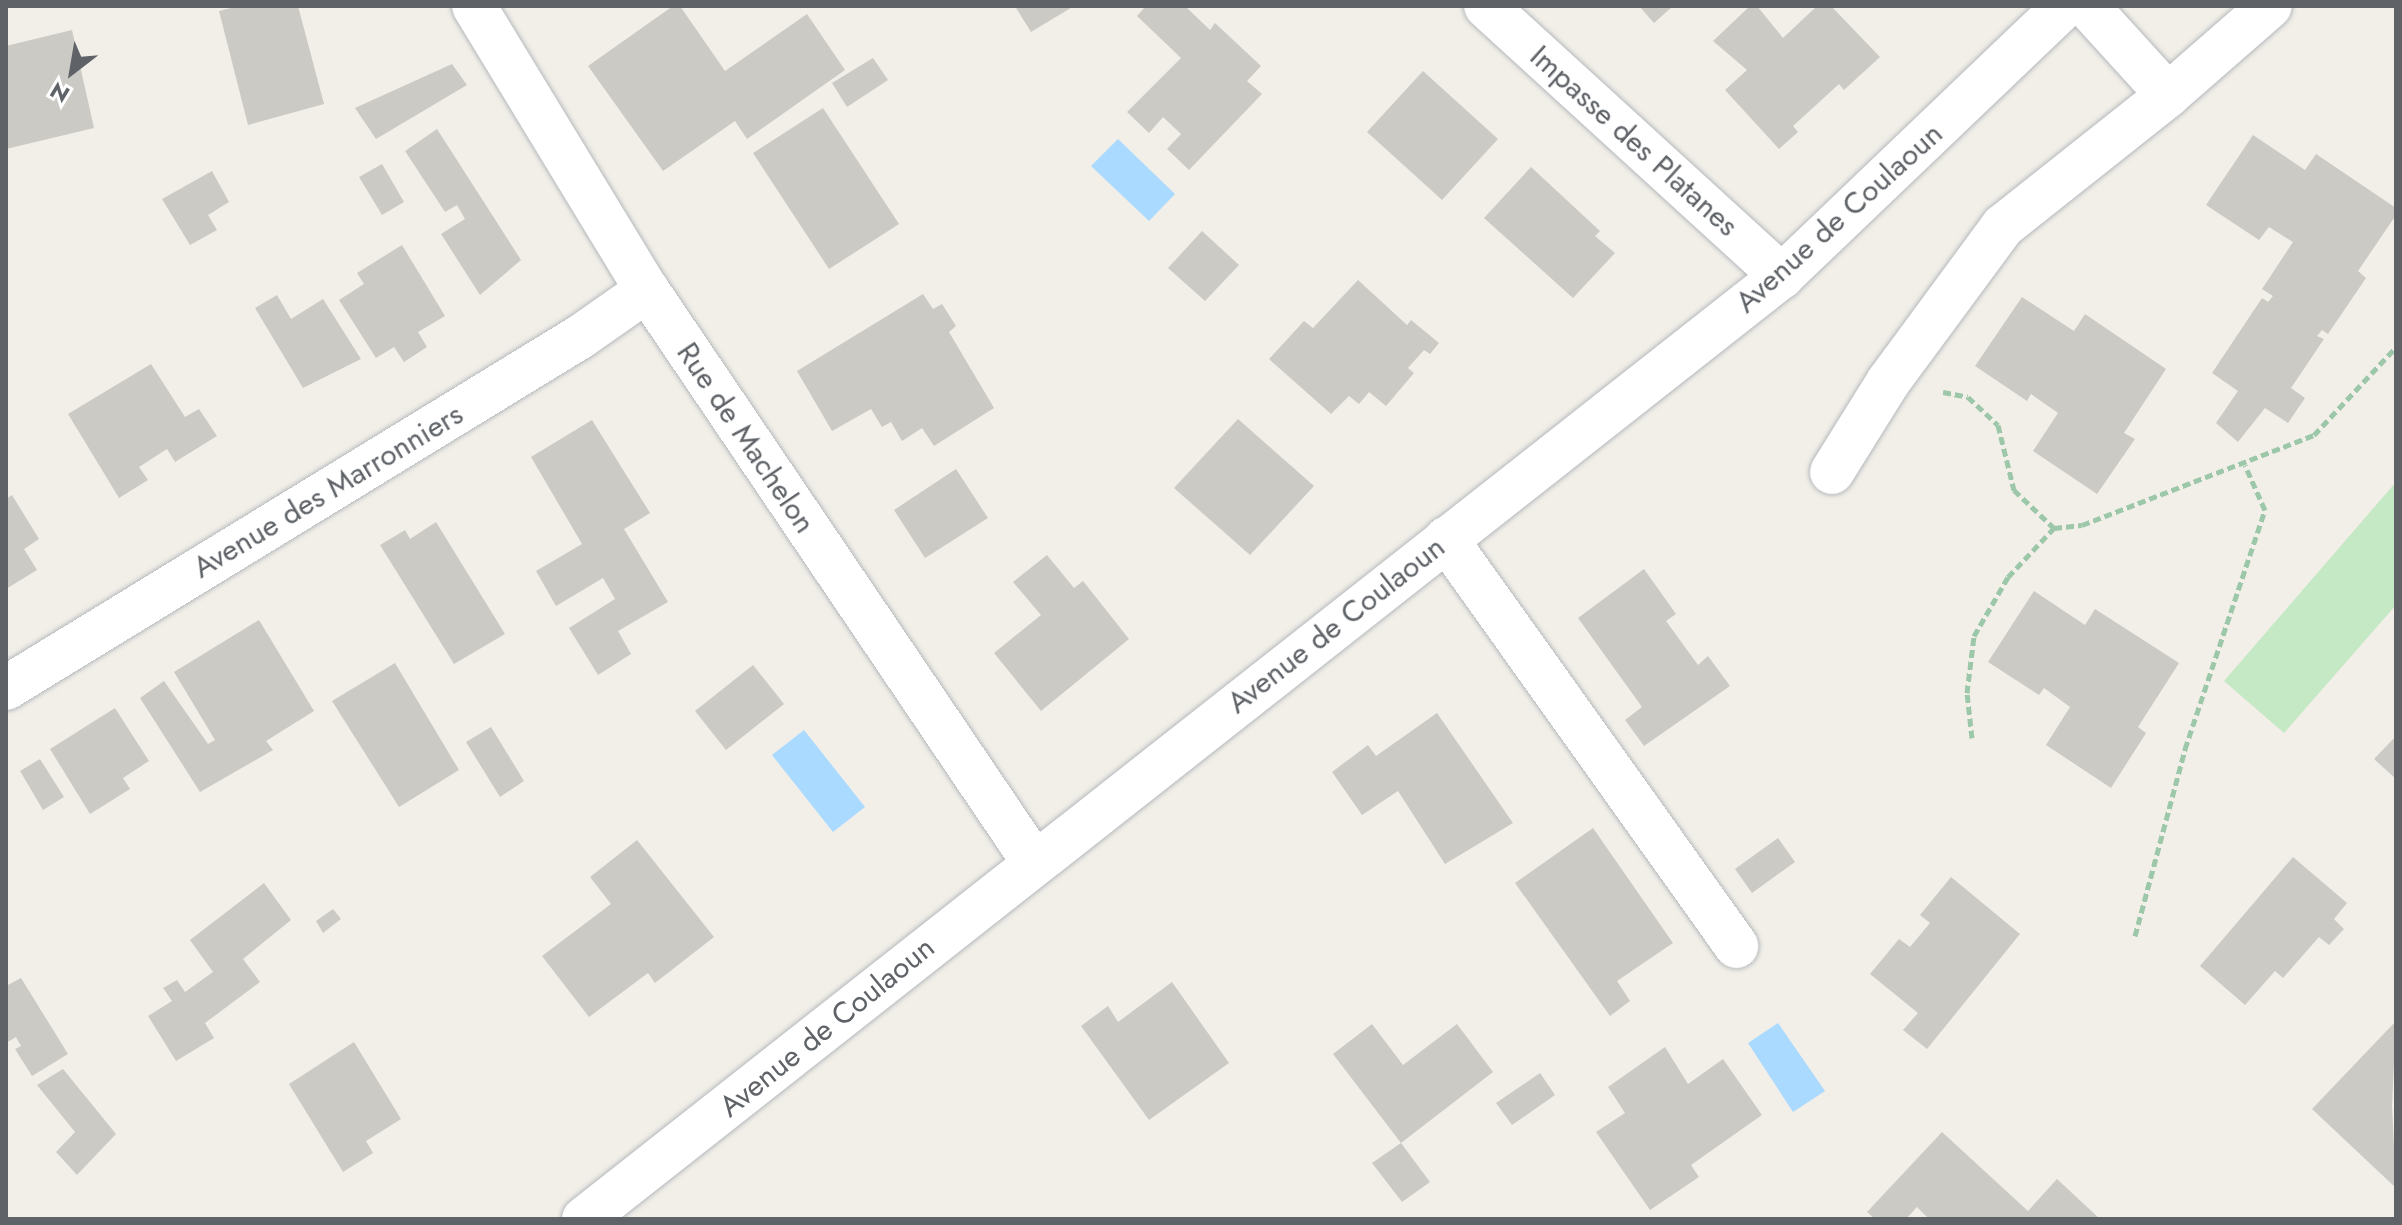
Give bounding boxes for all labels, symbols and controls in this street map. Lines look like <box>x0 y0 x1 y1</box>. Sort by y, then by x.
north arrow <box>32 32 112 112</box>
street label: Impasse des Platanes <box>1523 38 1745 244</box>
text: N <box>44 74 75 111</box>
street label: Avenue de Coulaoun <box>1728 116 1950 320</box>
street label: Rue de Machelon <box>669 336 823 540</box>
street label: Avenue des Marronniers <box>187 396 469 586</box>
street label: Avenue de Coulaoun <box>1220 529 1452 721</box>
street label: Avenue de Coulaoun <box>712 929 942 1125</box>

